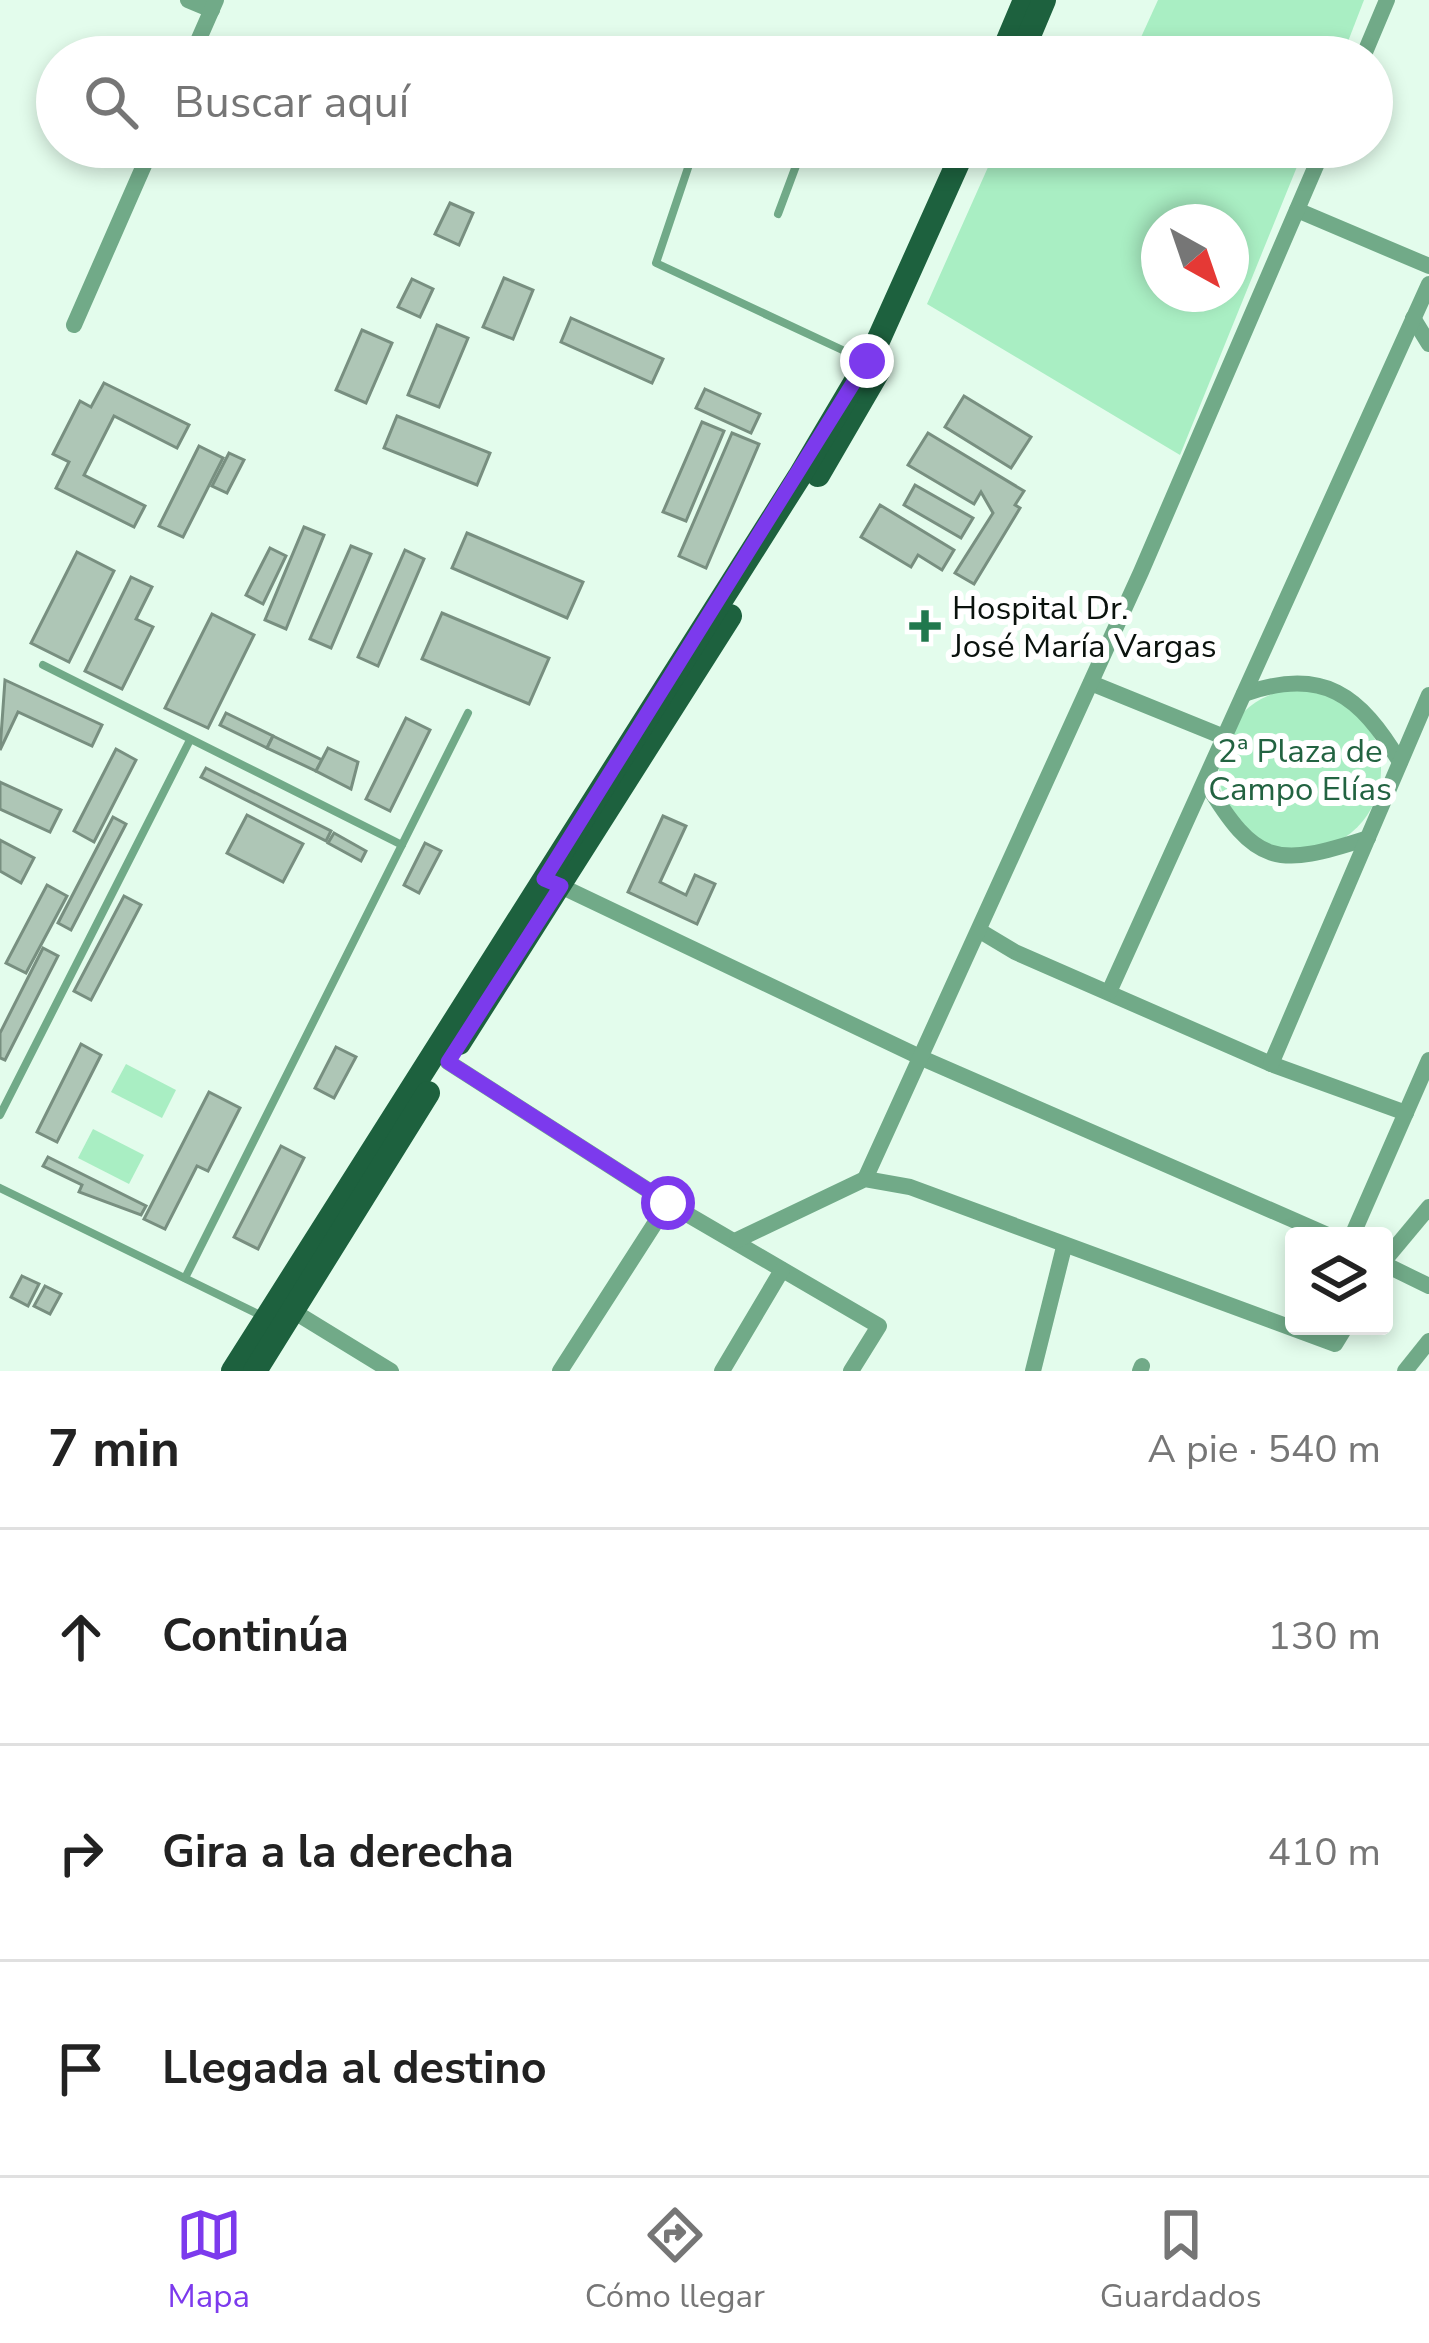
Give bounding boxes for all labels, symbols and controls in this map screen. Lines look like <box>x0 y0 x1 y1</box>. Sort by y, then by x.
search box <box>36 36 1393 168</box>
icon: search <box>78 69 144 135</box>
text: Buscar aquí <box>174 72 409 133</box>
north arrow <box>1141 204 1249 312</box>
route end <box>840 334 894 388</box>
place label: Hospital Dr. José María Vargas <box>951 586 1217 669</box>
marker: Hospital Dr. José María Vargas <box>909 610 941 642</box>
park label: 2ª Plaza de Campo Elías <box>1208 729 1392 812</box>
route start <box>641 1176 695 1230</box>
map controls <box>1285 1227 1393 1335</box>
button: layers <box>1285 1227 1393 1335</box>
text: 7 min <box>48 1414 180 1484</box>
text: A pie · 540 m <box>1147 1423 1381 1476</box>
icon: ahead <box>48 1604 114 1670</box>
text: Continúa <box>162 1606 349 1667</box>
text: 130 m <box>1267 1610 1381 1663</box>
icon: right <box>48 1820 114 1886</box>
text: Gira a la derecha <box>162 1822 514 1883</box>
text: 410 m <box>1267 1826 1381 1879</box>
icon: arrive <box>48 2036 114 2102</box>
text: Llegada al destino <box>162 2038 547 2099</box>
tab: Mapa <box>167 2202 250 2319</box>
tab: Cómo llegar <box>585 2202 765 2319</box>
tab: Guardados <box>1100 2202 1262 2319</box>

